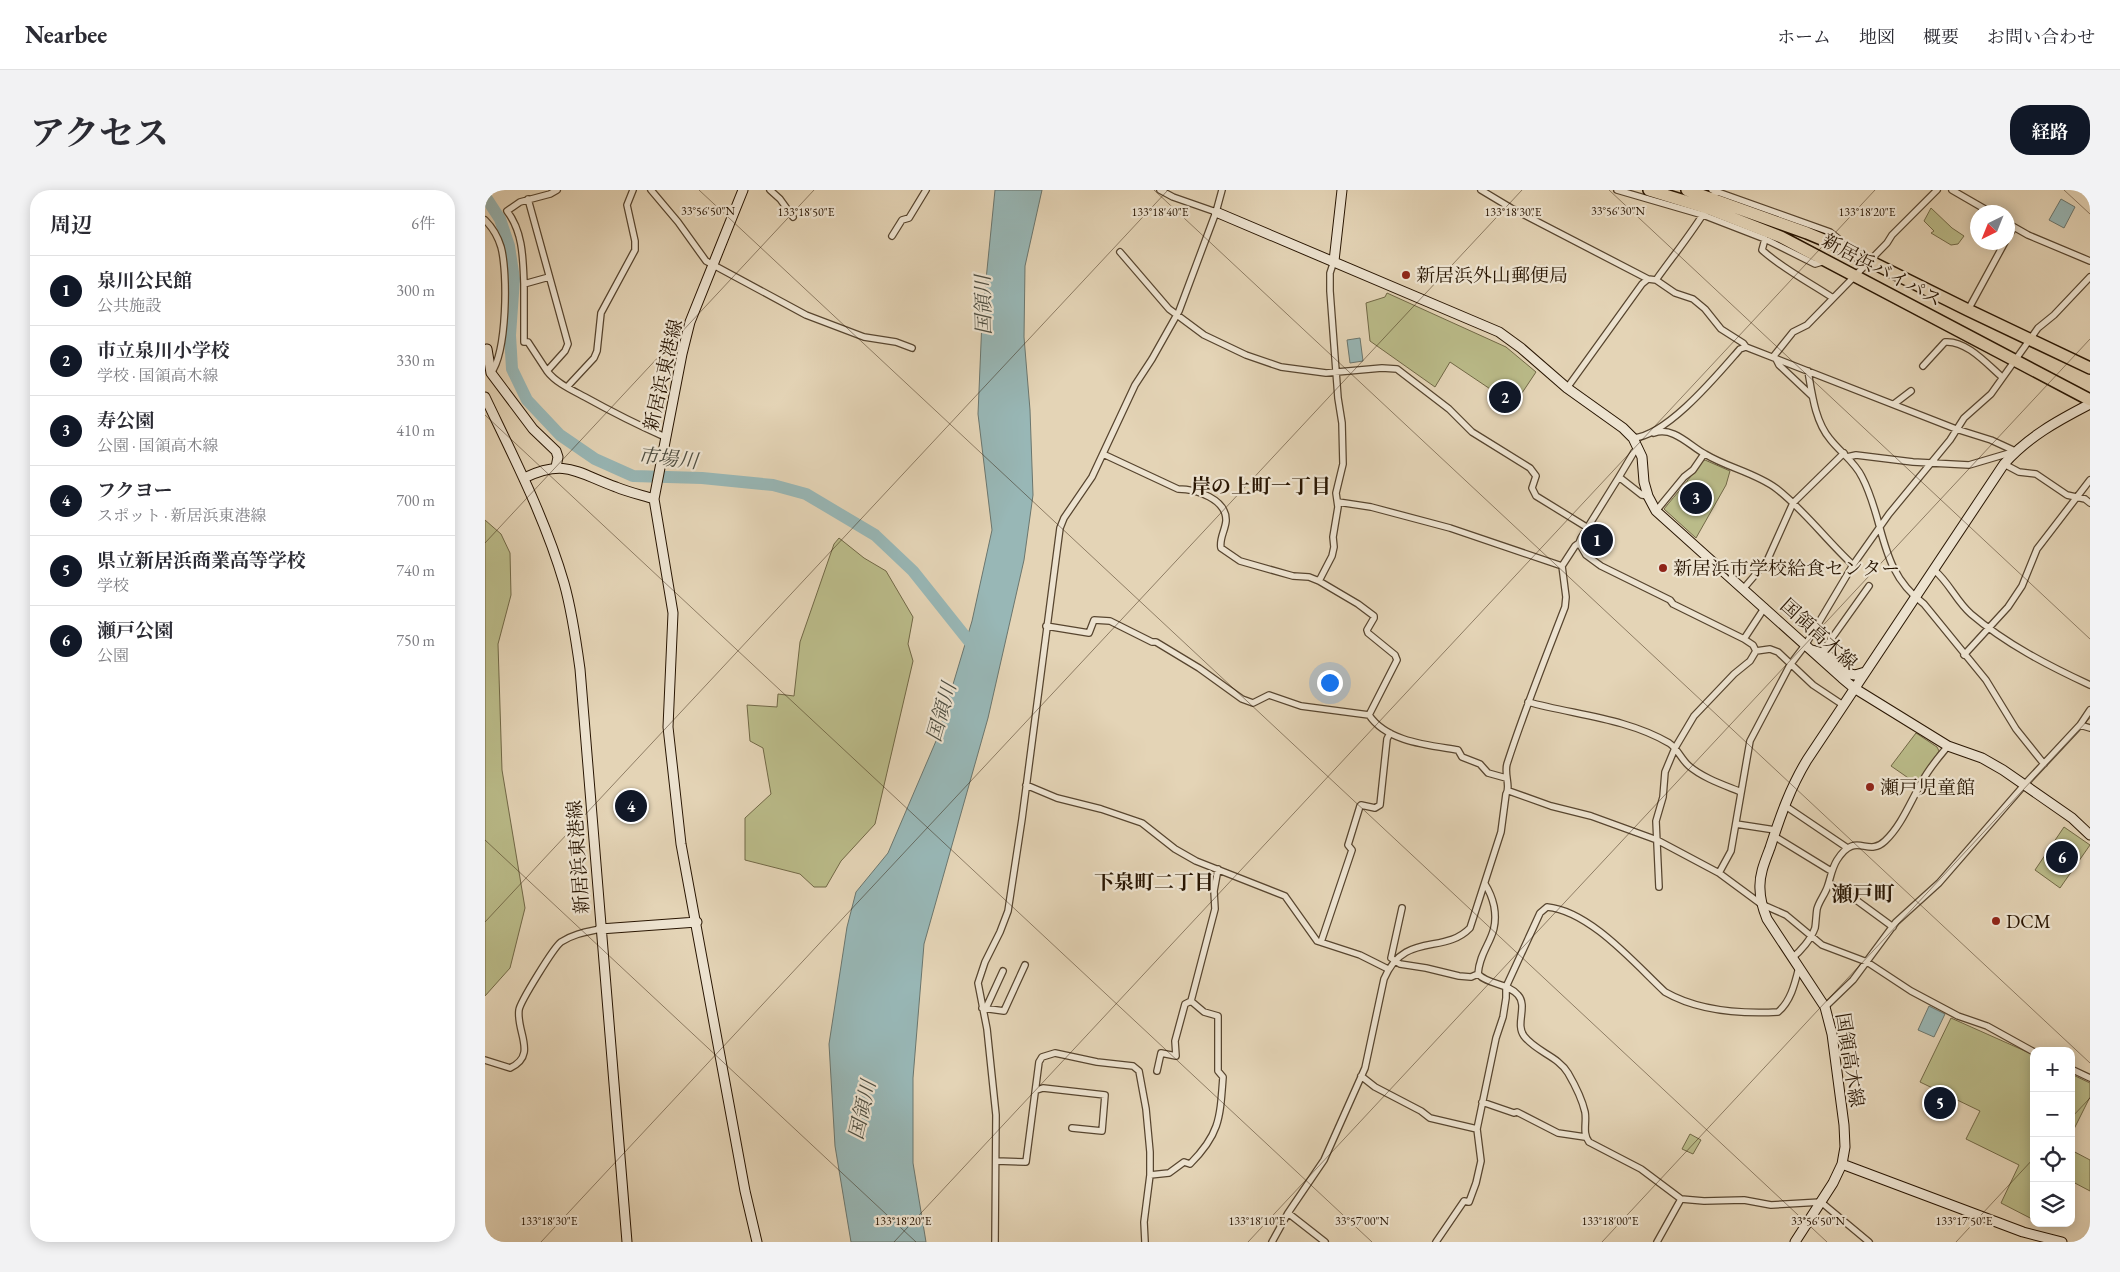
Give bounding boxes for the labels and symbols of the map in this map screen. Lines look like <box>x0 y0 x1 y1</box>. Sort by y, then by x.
text: 33°56'50"N <box>681 203 735 219</box>
text: 33°56'30"N <box>1591 203 1645 219</box>
text: 133°18'50"E <box>778 204 835 220</box>
text: 133°18'40"E <box>1132 204 1189 220</box>
text: 133°18'30"E <box>1485 204 1542 220</box>
text: 133°18'20"E <box>1839 204 1896 220</box>
north arrow <box>1970 205 2015 250</box>
street label: 新居浜バイパス <box>1818 228 1946 312</box>
place label: 新居浜外山郵便局 <box>1416 263 1568 288</box>
marker: 新居浜外山郵便局 <box>1400 269 1412 281</box>
water label: 国領川 <box>969 273 997 335</box>
street label: 新居浜東港線 <box>638 317 688 433</box>
pin: 2 <box>1489 378 1521 416</box>
water label: 市場川 <box>637 442 701 474</box>
district label: 岸の上町一丁目 <box>1191 473 1331 499</box>
pin: 3 <box>1680 479 1712 517</box>
pin: 1 <box>1581 521 1613 559</box>
place label: 新居浜市学校給食センター <box>1673 556 1900 581</box>
marker: 新居浜市学校給食センター <box>1657 562 1669 574</box>
street label: 国領高木線 <box>1775 593 1863 675</box>
your location <box>1317 670 1343 696</box>
water label: 国領川 <box>920 678 962 744</box>
place label: 瀬戸児童館 <box>1880 775 1975 800</box>
marker: 瀬戸児童館 <box>1864 781 1876 793</box>
pin: 4 <box>615 787 647 825</box>
street label: 新居浜東港線 <box>562 799 594 915</box>
pin: 6 <box>2046 838 2078 876</box>
district label: 下泉町二丁目 <box>1094 869 1214 895</box>
district label: 瀬戸町 <box>1832 880 1895 907</box>
place label: DCM <box>2006 909 2051 934</box>
marker: DCM <box>1990 915 2002 927</box>
street label: 国領高木線 <box>1830 1011 1870 1109</box>
water label: 国領川 <box>843 1076 882 1142</box>
pin: 5 <box>1924 1084 1956 1122</box>
text: 133°18'30"E <box>521 1213 578 1229</box>
text: 133°18'20"E <box>875 1213 932 1229</box>
text: 133°18'10"E <box>1229 1213 1286 1229</box>
text: 33°57'00"N <box>1335 1213 1389 1229</box>
text: 133°18'00"E <box>1582 1213 1639 1229</box>
text: 33°56'50"N <box>1791 1213 1845 1229</box>
text: 133°17'50"E <box>1936 1213 1993 1229</box>

